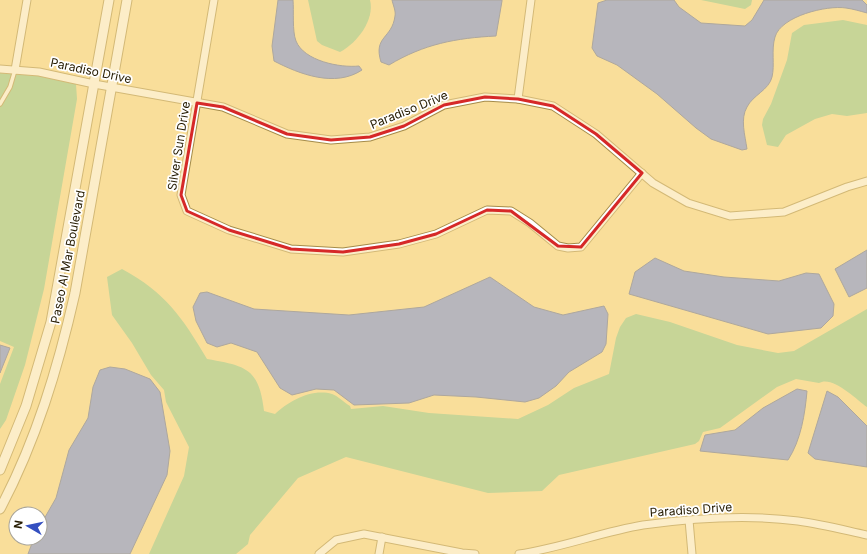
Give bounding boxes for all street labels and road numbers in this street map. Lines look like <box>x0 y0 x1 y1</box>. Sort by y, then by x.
street label: Paradiso Drive <box>49 55 133 86</box>
street label: Paradiso Drive <box>368 87 450 132</box>
street label: Silver Sun Drive <box>164 100 193 192</box>
street label: Paseo Al Mar Boulevard <box>47 189 88 325</box>
street label: Paradiso Drive <box>649 499 733 520</box>

